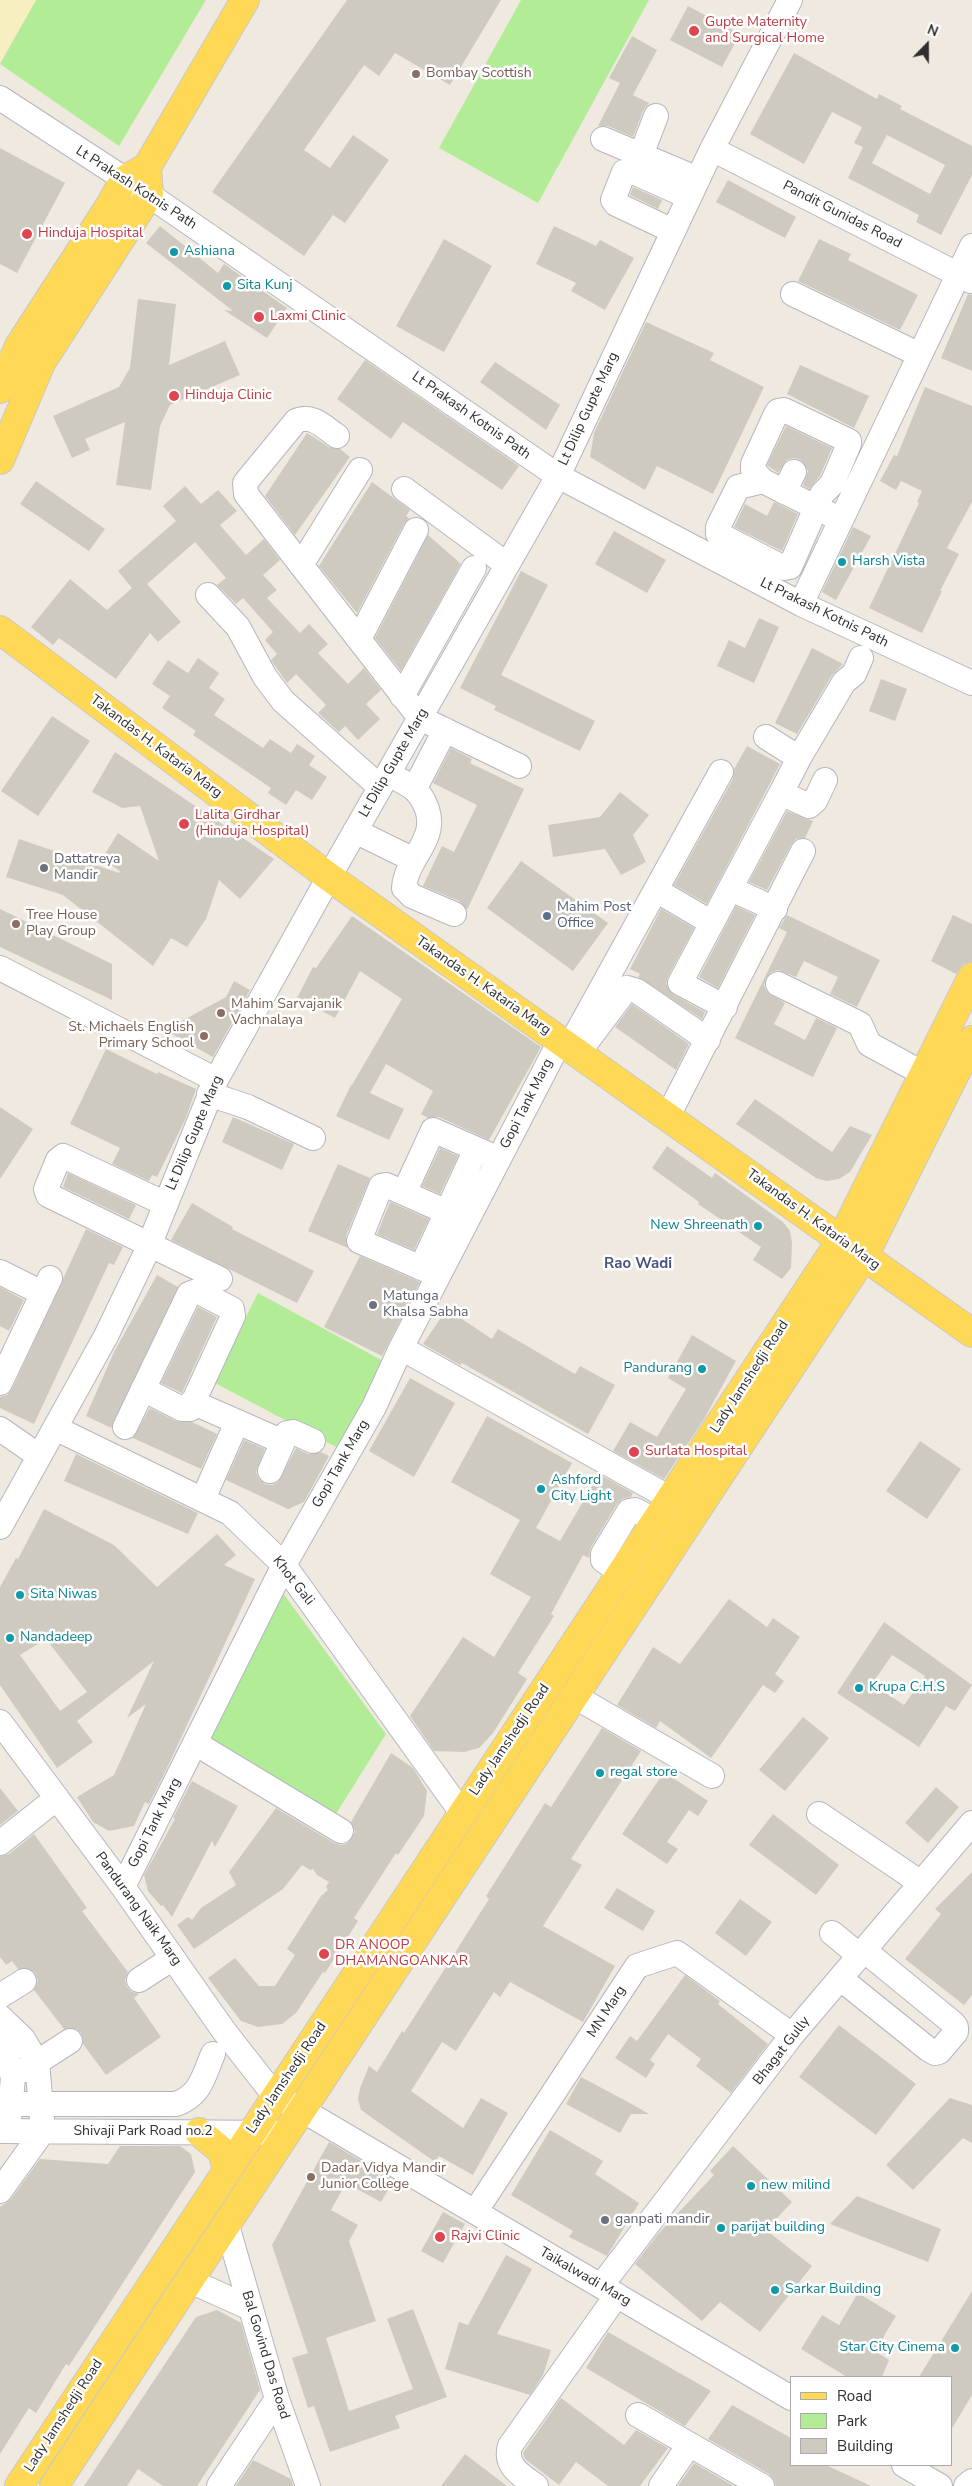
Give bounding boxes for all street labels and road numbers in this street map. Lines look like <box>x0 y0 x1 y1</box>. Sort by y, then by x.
street label: Lt Prakash Kotnis Path <box>72 143 200 233</box>
street label: Pandit Gunidas Road <box>780 178 904 252</box>
street label: Lt Dilip Gupte Marg <box>555 350 623 468</box>
street label: Lt Prakash Kotnis Path <box>408 369 534 463</box>
street label: Lt Prakash Kotnis Path <box>757 575 891 651</box>
street label: Takandas H. Kataria Marg <box>87 692 225 802</box>
street label: Lt Dilip Gupte Marg <box>356 706 432 820</box>
street label: Takandas H. Kataria Marg <box>412 933 554 1039</box>
street label: Gopi Tank Marg <box>497 1056 557 1152</box>
street label: Lt Dilip Gupte Marg <box>163 1073 227 1193</box>
street label: Takandas H. Kataria Marg <box>743 1166 883 1274</box>
street label: Lady Jamshedji Road <box>707 1318 793 1436</box>
street label: Gopi Tank Marg <box>309 1417 373 1511</box>
street label: Khot Gali <box>269 1553 317 1609</box>
street label: Lady Jamshedji Road <box>466 1681 554 1799</box>
street label: Gopi Tank Marg <box>125 1775 185 1871</box>
street label: Pandurang Naik Marg <box>91 1849 185 1969</box>
street label: MN Marg <box>584 1983 630 2041</box>
street label: Bhagat Gully <box>750 2013 814 2089</box>
street label: Lady Jamshedji Road <box>243 2019 331 2137</box>
street label: Shivaji Park Road no.2 <box>73 2124 213 2140</box>
street label: Taikalwadi Marg <box>536 2244 634 2310</box>
street label: Bal Govind Das Road <box>237 2289 293 2421</box>
street label: Lady Jamshedji Road <box>21 2357 107 2475</box>

